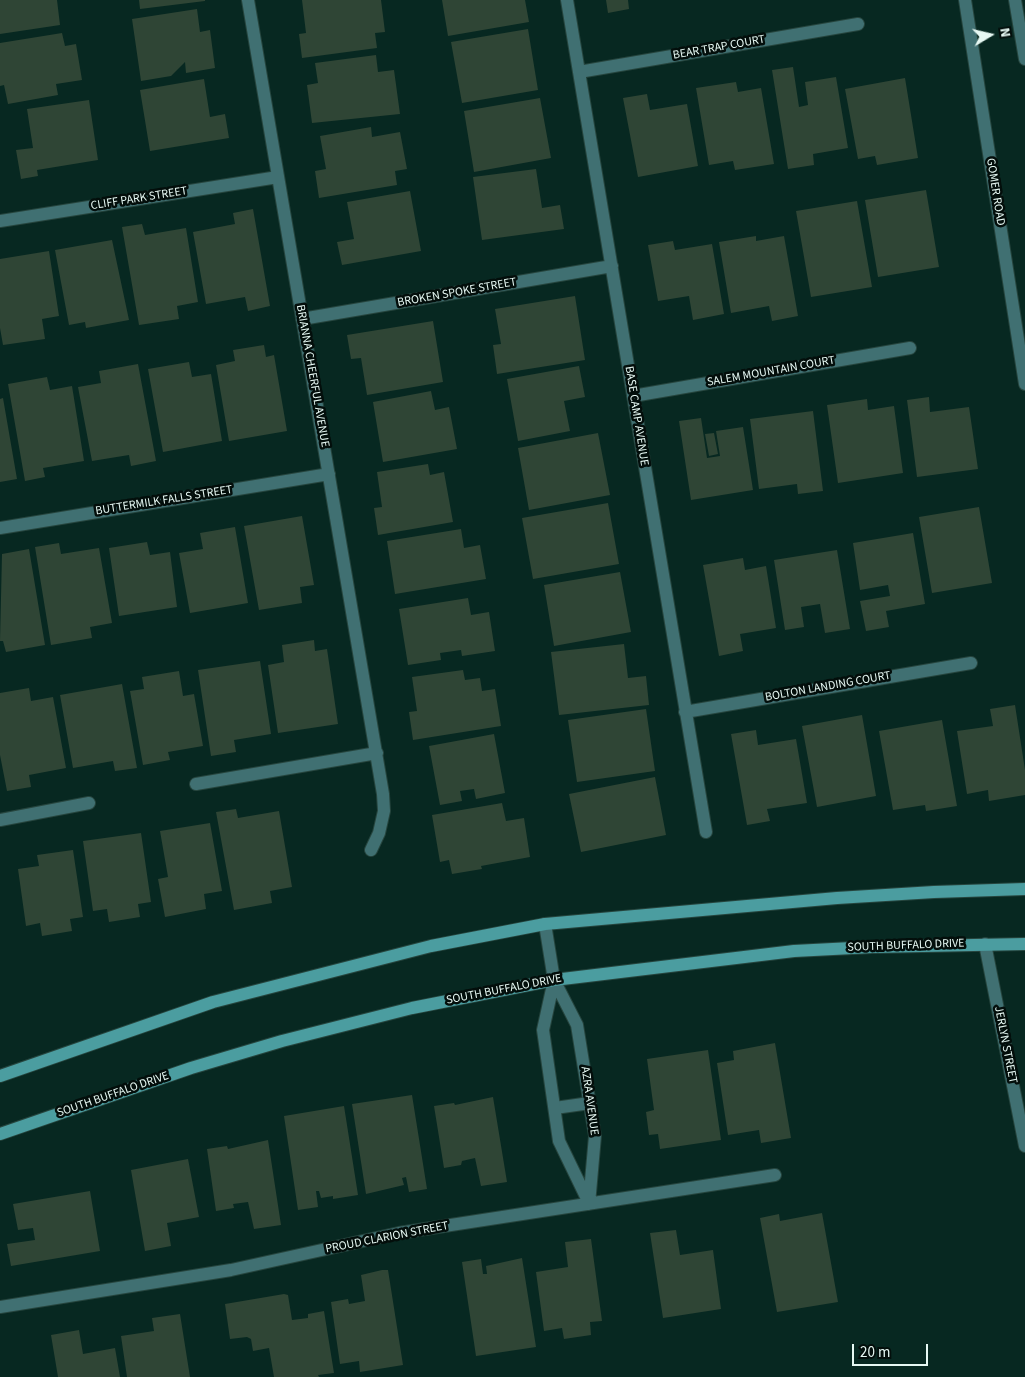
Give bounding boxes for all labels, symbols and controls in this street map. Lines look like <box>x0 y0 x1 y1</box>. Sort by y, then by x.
north arrow <box>965 10 1015 60</box>
text: N <box>994 26 1015 39</box>
street label: BEAR TRAP COURT <box>672 33 766 63</box>
street label: GOMER ROAD <box>983 157 1007 227</box>
street label: CLIFF PARK STREET <box>90 184 188 214</box>
street label: BROKEN SPOKE STREET <box>396 275 518 311</box>
street label: BRIANNA CHEERFUL AVENUE <box>292 303 332 449</box>
street label: SALEM MOUNTAIN COURT <box>706 354 836 390</box>
street label: BASE CAMP AVENUE <box>621 365 651 467</box>
street label: BUTTERMILK FALLS STREET <box>94 483 234 519</box>
street label: BOLTON LANDING COURT <box>764 669 892 705</box>
street label: SOUTH BUFFALO DRIVE <box>847 937 965 955</box>
street label: SOUTH BUFFALO DRIVE <box>445 972 563 1008</box>
street label: JERLYN STREET <box>990 1005 1020 1085</box>
street label: AZRA AVENUE <box>577 1066 601 1136</box>
street label: SOUTH BUFFALO DRIVE <box>55 1069 171 1121</box>
street label: PROUD CLARION STREET <box>324 1219 450 1257</box>
scale bar <box>855 1334 931 1366</box>
text: 20 m <box>860 1342 890 1363</box>

